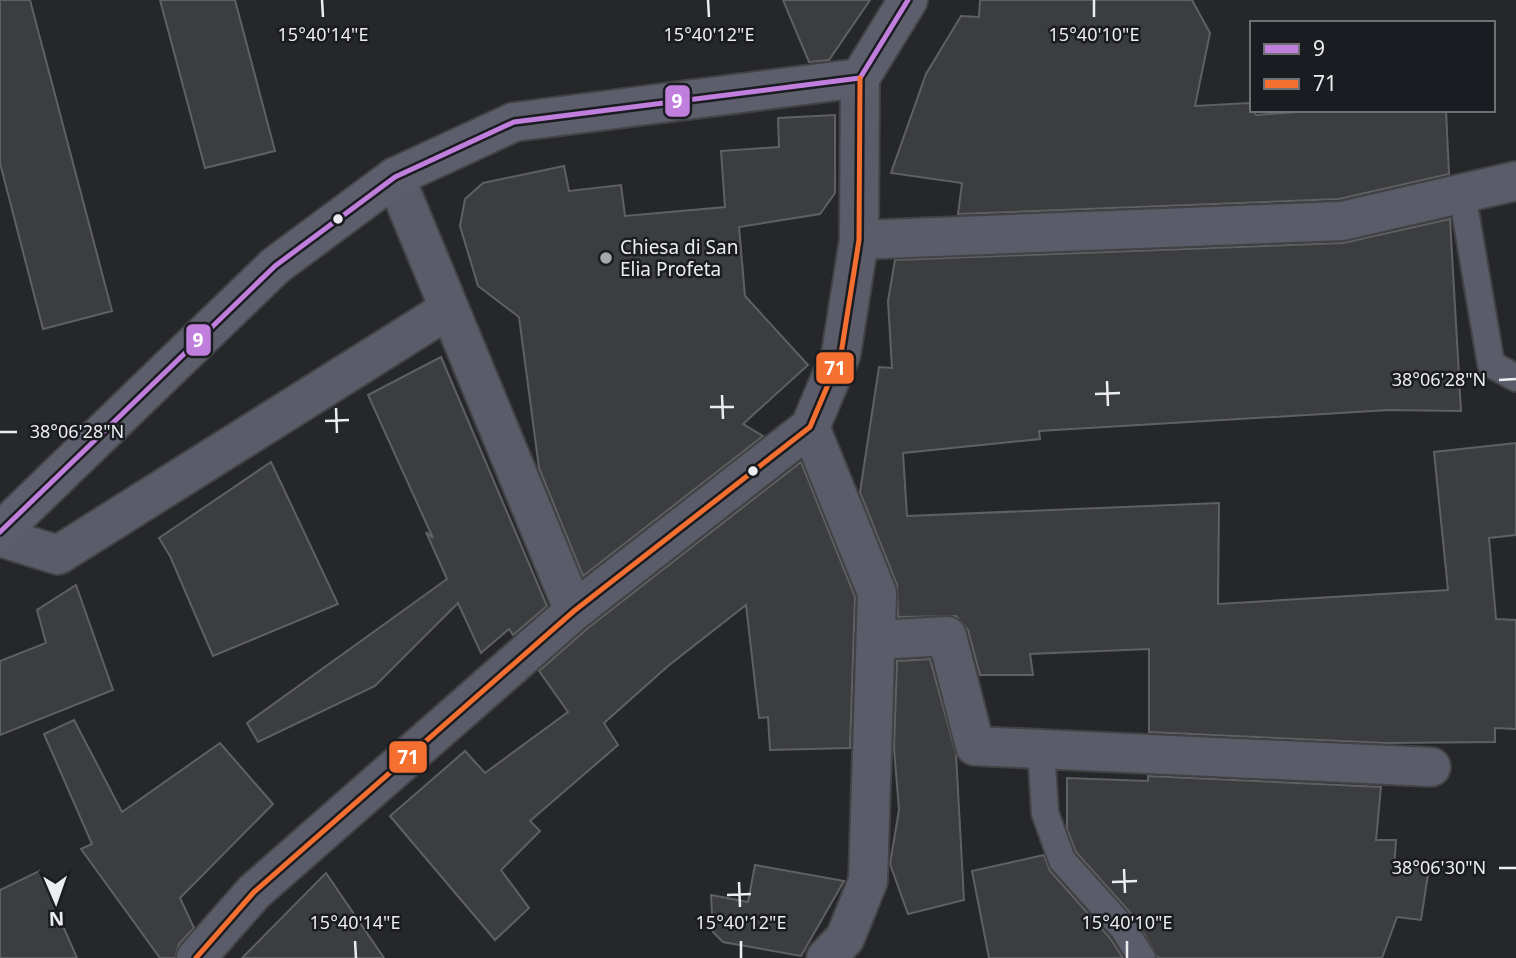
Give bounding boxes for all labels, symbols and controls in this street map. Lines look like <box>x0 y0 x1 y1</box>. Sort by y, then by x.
legend <box>1250 21 1495 112</box>
text: 15°40'14"E <box>278 22 368 46</box>
text: 15°40'12"E <box>664 22 754 46</box>
text: 15°40'10"E <box>1049 22 1139 46</box>
text: 9 <box>1313 34 1325 62</box>
text: 71 <box>1313 69 1337 97</box>
line badge: 9 <box>664 84 691 118</box>
text: 9 <box>672 88 683 114</box>
unlabelled marker <box>331 212 345 226</box>
place label: Chiesa di San Elia Profeta <box>620 234 738 282</box>
marker: Chiesa di San Elia Profeta <box>598 250 614 266</box>
line badge: 9 <box>185 323 212 357</box>
text: 9 <box>193 327 204 353</box>
line badge: 71 <box>815 351 855 385</box>
text: 71 <box>824 355 846 381</box>
text: 38°06'28"N <box>1392 367 1486 391</box>
text: 38°06'28"N <box>30 419 124 443</box>
unlabelled marker <box>746 464 760 478</box>
line badge: 71 <box>388 740 428 774</box>
text: 71 <box>397 744 419 770</box>
text: 38°06'30"N <box>1392 855 1486 879</box>
north arrow <box>21 867 91 937</box>
text: N <box>48 906 65 932</box>
text: 15°40'14"E <box>310 910 400 934</box>
text: 15°40'12"E <box>696 910 786 934</box>
text: 15°40'10"E <box>1082 910 1172 934</box>

